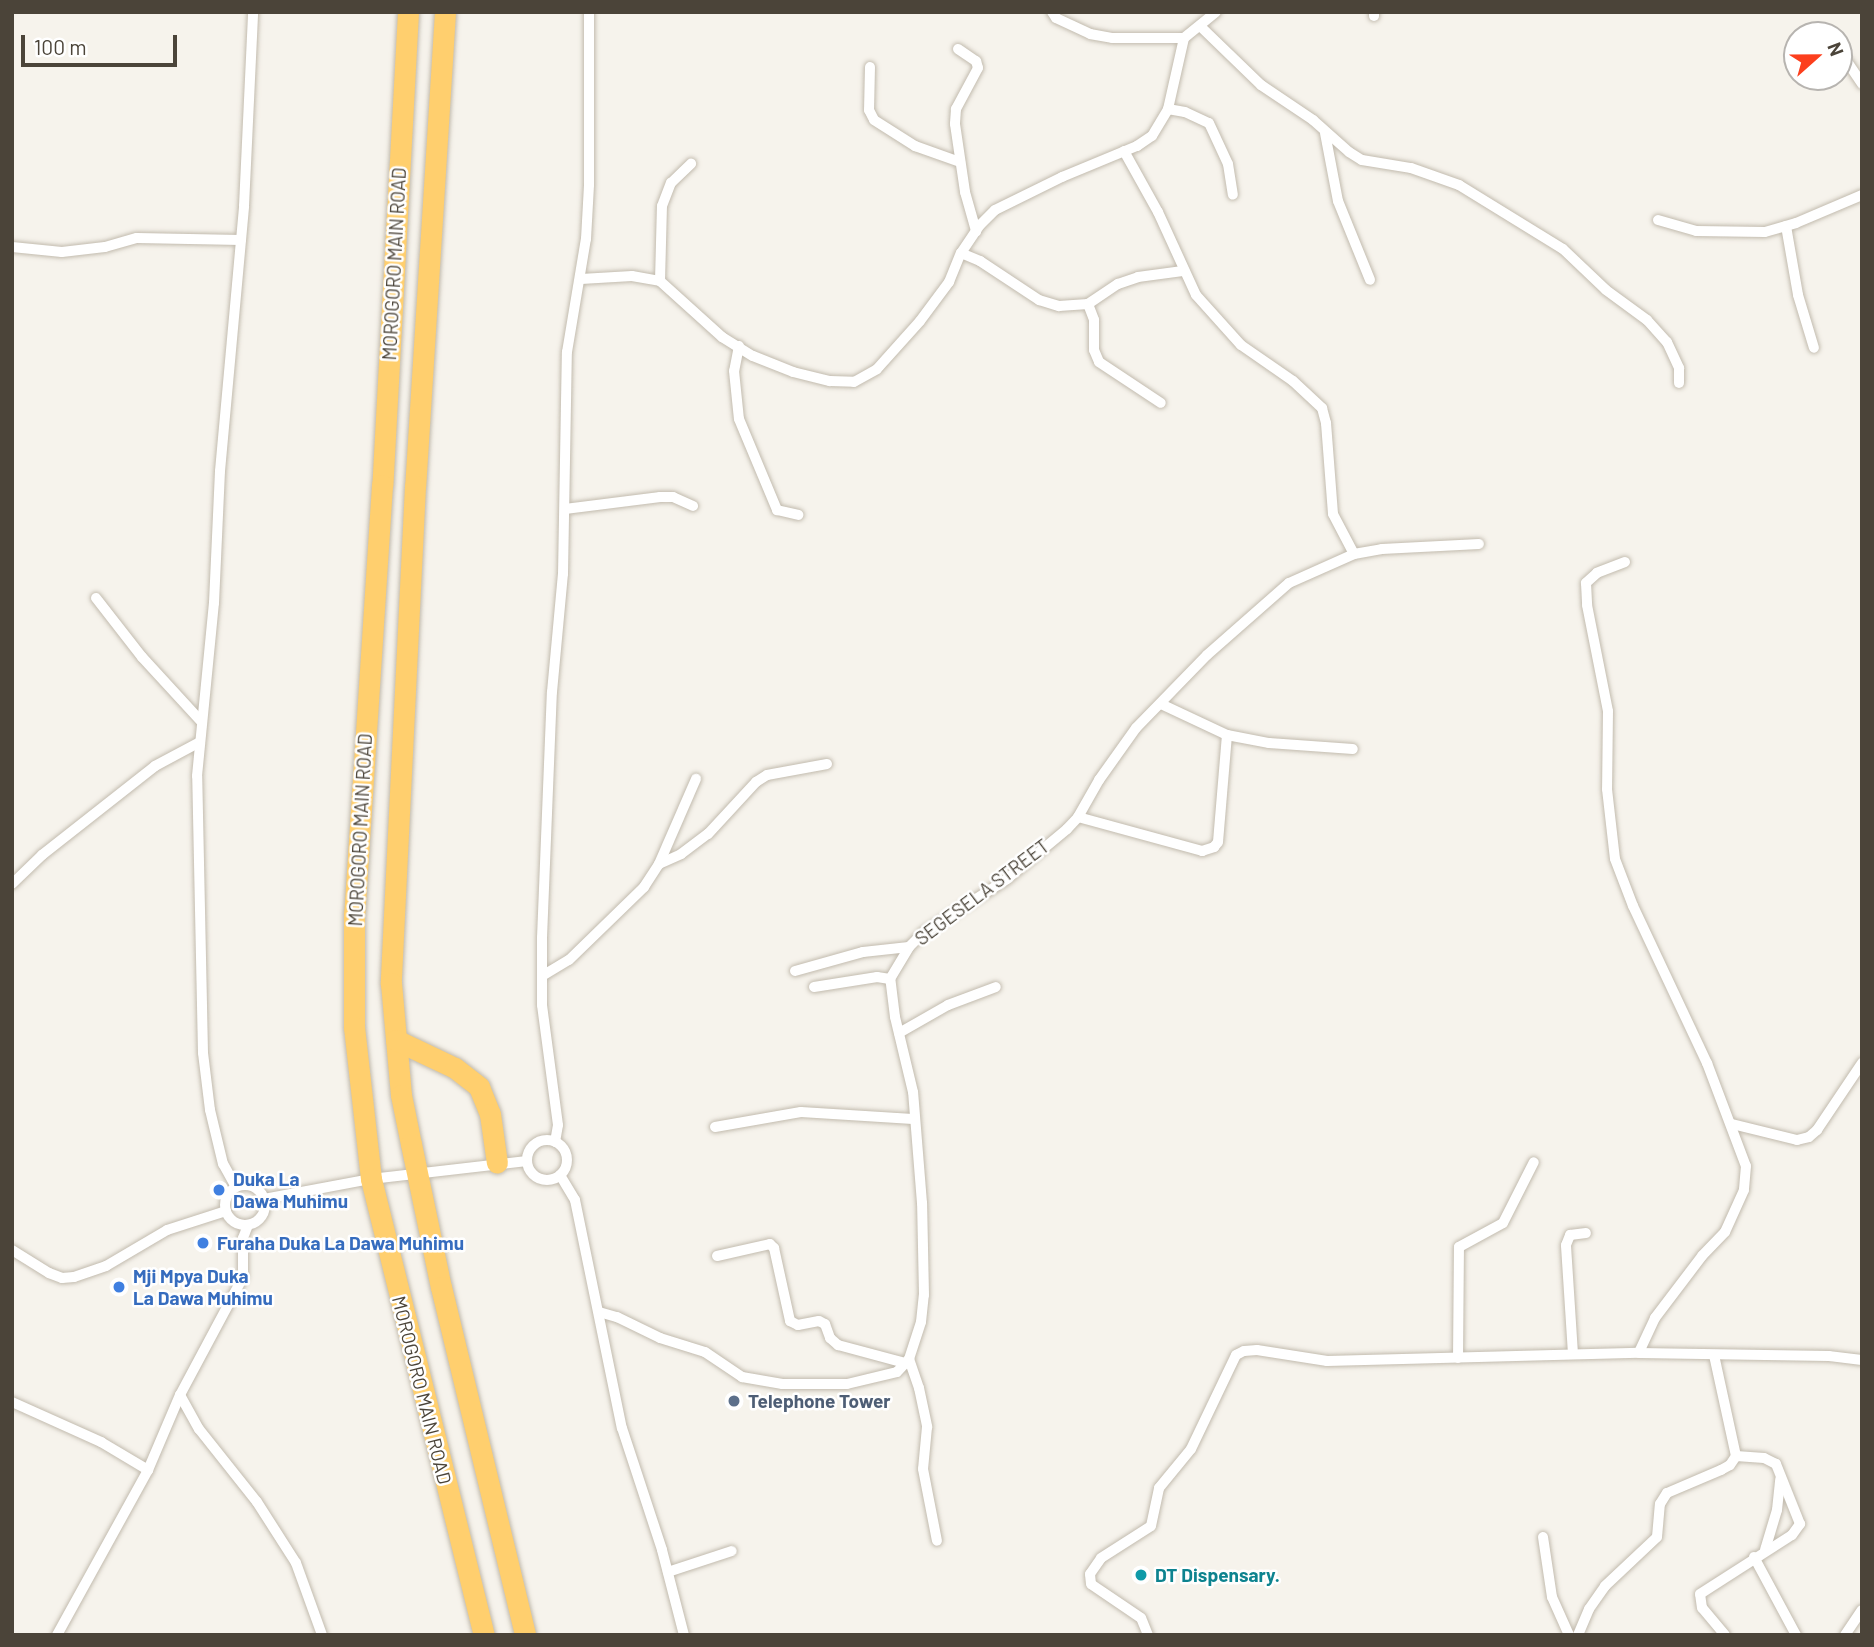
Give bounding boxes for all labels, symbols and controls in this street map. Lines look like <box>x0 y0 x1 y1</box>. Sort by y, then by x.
scale bar <box>24 21 180 65</box>
north arrow <box>1783 21 1853 91</box>
text: 100 m <box>34 34 87 59</box>
text: N <box>1823 39 1849 59</box>
street label: MOROGORO MAIN ROAD <box>378 167 410 361</box>
street label: MOROGORO MAIN ROAD <box>344 733 376 927</box>
street label: SEGESELA STREET <box>910 834 1054 950</box>
place label: Duka La Dawa Muhimu <box>233 1168 348 1212</box>
marker: Duka La Dawa Muhimu <box>211 1182 227 1198</box>
place label: Furaha Duka La Dawa Muhimu <box>217 1232 464 1254</box>
marker: Furaha Duka La Dawa Muhimu <box>195 1235 211 1251</box>
place label: Mji Mpya Duka La Dawa Muhimu <box>133 1265 273 1309</box>
marker: Mji Mpya Duka La Dawa Muhimu <box>111 1279 127 1295</box>
street label: MOROGORO MAIN ROAD <box>388 1294 456 1486</box>
place label: Telephone Tower <box>748 1390 891 1412</box>
marker: Telephone Tower <box>726 1393 742 1409</box>
place label: DT Dispensary. <box>1155 1564 1280 1586</box>
marker: DT Dispensary. <box>1133 1567 1149 1583</box>

